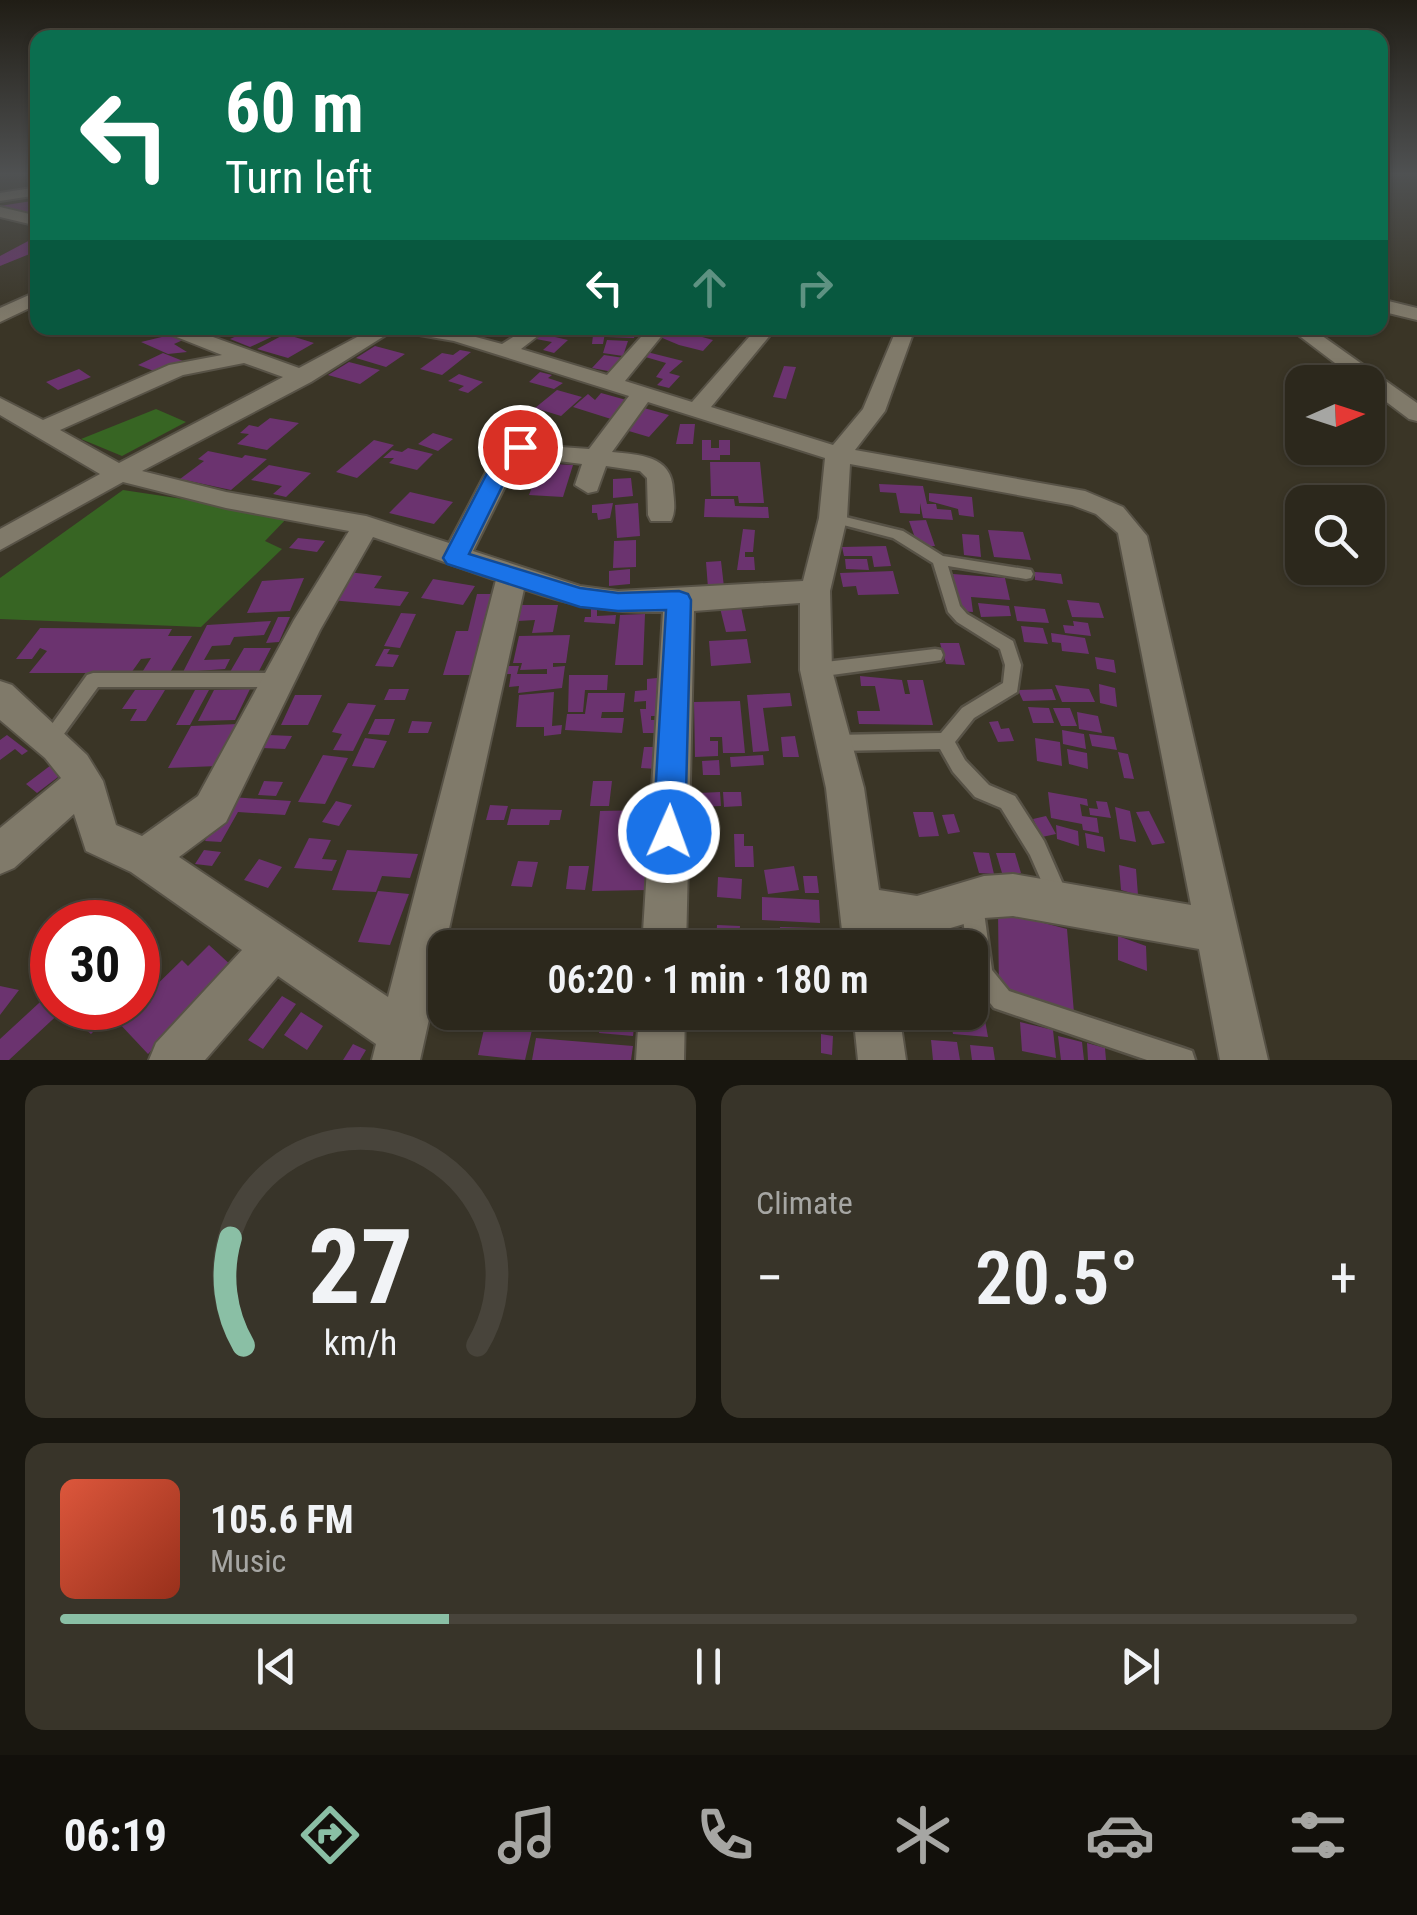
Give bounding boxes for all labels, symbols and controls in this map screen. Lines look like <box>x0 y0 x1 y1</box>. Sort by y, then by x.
text: 60 m <box>225 67 364 149</box>
icon: left <box>60 70 190 200</box>
text: Turn left <box>225 151 373 204</box>
icon: left <box>577 260 632 315</box>
icon: ahead <box>682 260 737 315</box>
icon: right <box>787 260 842 315</box>
north arrow <box>1285 365 1385 465</box>
map controls <box>1285 365 1385 585</box>
pin <box>478 405 563 490</box>
icon: arrive <box>493 420 548 475</box>
button: search <box>1285 485 1385 585</box>
position arrow <box>617 780 721 884</box>
speed limit sign: 30 <box>30 900 160 1030</box>
text: 06:20 · 1 min · 180 m <box>548 958 868 1002</box>
text: Climate <box>756 1184 853 1222</box>
text: 27 <box>308 1207 413 1328</box>
text: 20.5° <box>975 1234 1138 1322</box>
text: − <box>756 1246 784 1310</box>
text: + <box>1330 1246 1357 1310</box>
text: km/h <box>324 1322 397 1364</box>
text: 105.6 FM <box>210 1498 354 1542</box>
text: Music <box>210 1542 286 1580</box>
icon: previous <box>249 1639 304 1694</box>
icon: pause <box>681 1639 736 1694</box>
icon: next <box>1113 1639 1168 1694</box>
icon: directions <box>295 1800 365 1870</box>
icon: music <box>492 1800 562 1870</box>
icon: phone <box>690 1800 760 1870</box>
icon: climate <box>888 1800 958 1870</box>
icon: car <box>1085 1800 1155 1870</box>
icon: filters <box>1283 1800 1353 1870</box>
text: 06:19 <box>64 1809 167 1862</box>

